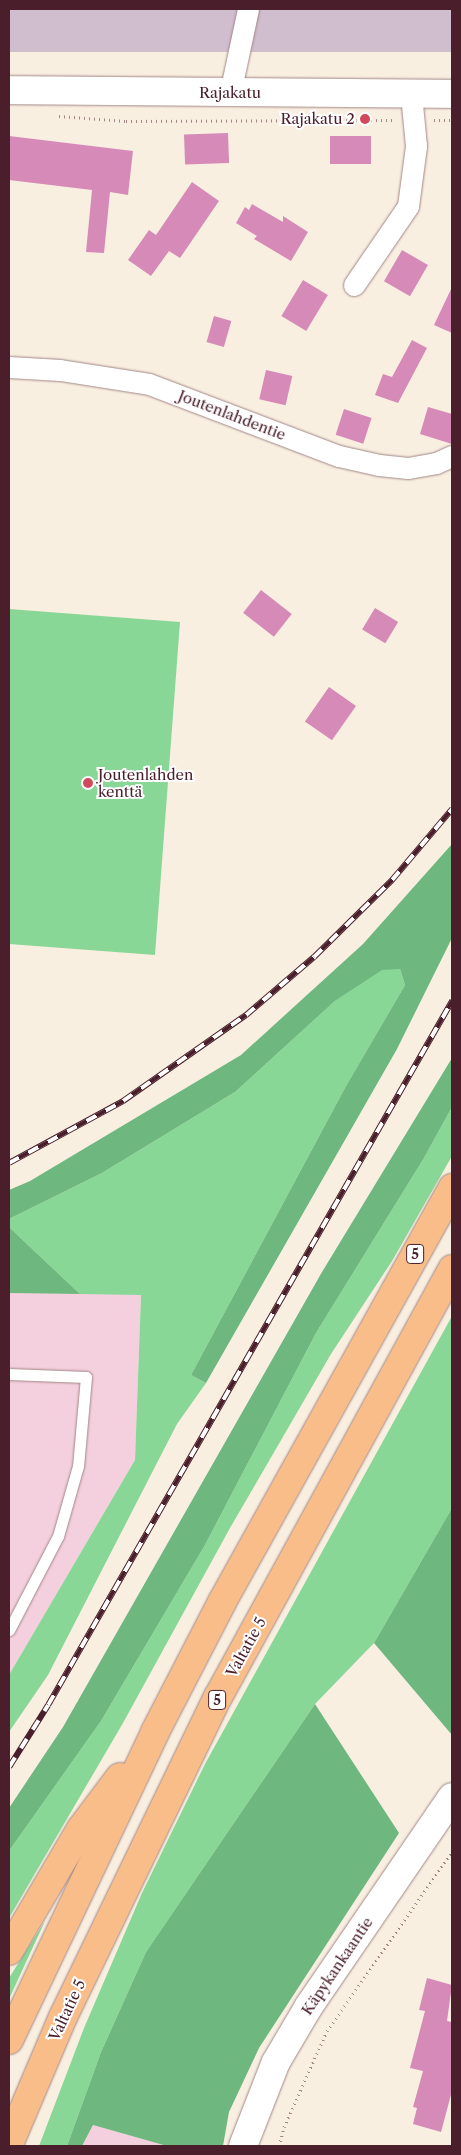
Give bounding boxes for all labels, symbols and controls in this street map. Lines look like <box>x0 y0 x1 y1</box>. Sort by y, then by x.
street label: Rajakatu <box>199 84 261 102</box>
place label: Rajakatu 2 <box>281 110 355 128</box>
marker: Rajakatu 2 <box>359 113 371 125</box>
street label: Joutenlahdentie <box>176 386 288 444</box>
place label: Joutenlahden kenttä <box>98 765 193 800</box>
marker: Joutenlahden kenttä <box>82 777 94 789</box>
road number: 5 <box>405 1242 425 1266</box>
street label: Valtatie 5 <box>222 1614 270 1680</box>
road number: 5 <box>207 1688 227 1712</box>
street label: Käpykankaantie <box>298 1914 376 2018</box>
street label: Valtatie 5 <box>45 1977 89 2043</box>

